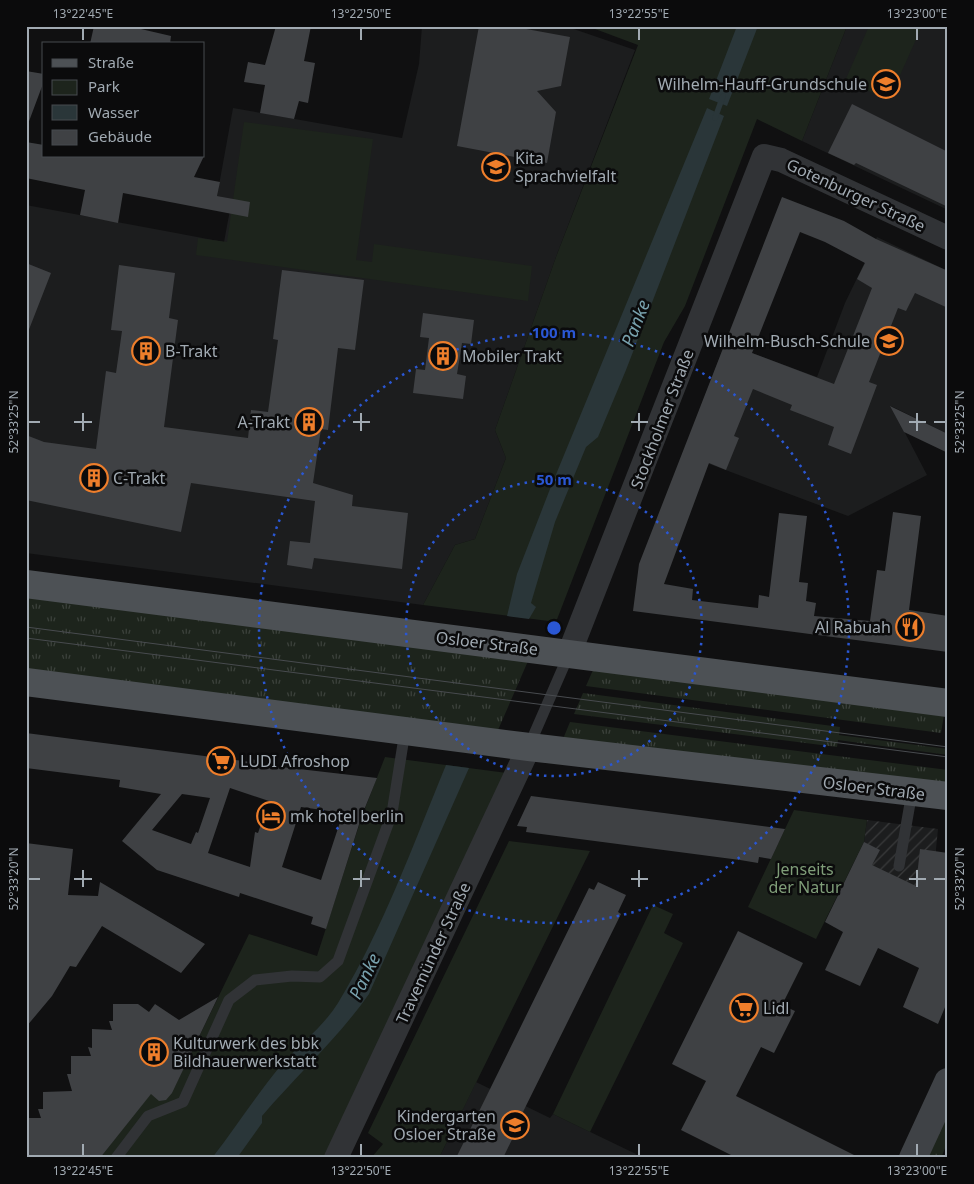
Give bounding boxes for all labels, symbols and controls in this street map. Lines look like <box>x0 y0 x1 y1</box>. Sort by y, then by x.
text: 13°22'45"E <box>53 5 113 22</box>
text: 13°22'50"E <box>331 5 391 22</box>
text: 13°22'55"E <box>609 5 669 22</box>
text: 13°23'00"E <box>887 5 947 22</box>
legend <box>42 42 205 158</box>
text: Straße <box>88 52 134 72</box>
school or university icon: Wilhelm-Hauff-Grundschule <box>871 69 901 99</box>
place label: Wilhelm-Hauff-Grundschule <box>658 73 867 95</box>
text: Park <box>88 76 120 96</box>
text: Wasser <box>88 102 139 122</box>
text: Gebäude <box>88 126 152 146</box>
place label: Kita Sprachvielfalt <box>515 147 616 187</box>
school or university icon: Kita Sprachvielfalt <box>481 152 511 182</box>
street label: Gotenburger Straße <box>783 153 929 237</box>
water label: Panke <box>615 296 655 350</box>
text: 100 m <box>532 322 576 342</box>
school or university icon: Wilhelm-Busch-Schule <box>874 326 904 356</box>
place label: Wilhelm-Busch-Schule <box>704 330 870 352</box>
building icon: B-Trakt <box>131 336 161 366</box>
place label: B-Trakt <box>165 340 218 362</box>
building icon: Mobiler Trakt <box>428 341 458 371</box>
place label: Mobiler Trakt <box>462 345 562 367</box>
street label: Stockholmer Straße <box>625 346 699 492</box>
text: 52°33'25"N <box>5 390 22 454</box>
text: 52°33'25"N <box>951 390 968 454</box>
building icon: A-Trakt <box>294 407 324 437</box>
place label: A-Trakt <box>238 411 290 433</box>
building icon: C-Trakt <box>79 463 109 493</box>
place label: C-Trakt <box>113 467 166 489</box>
text: 50 m <box>536 469 572 489</box>
restaurant icon: Al Rabuah <box>895 612 925 642</box>
place label: Al Rabuah <box>815 616 891 638</box>
centre of rings <box>545 619 563 637</box>
street label: Osloer Straße <box>435 626 539 660</box>
supermarket icon: LUDI Afroshop <box>206 746 236 776</box>
place label: LUDI Afroshop <box>240 750 350 772</box>
street label: Osloer Straße <box>822 771 926 805</box>
hotel icon: mk hotel berlin <box>256 801 286 831</box>
place label: mk hotel berlin <box>290 805 404 827</box>
text: 52°33'20"N <box>5 847 22 911</box>
text: 52°33'20"N <box>951 847 968 911</box>
park label: Jenseits der Natur <box>768 858 842 898</box>
street label: Travemünder Straße <box>391 879 475 1027</box>
water label: Panke <box>343 949 385 1003</box>
supermarket icon: Lidl <box>729 993 759 1023</box>
place label: Lidl <box>763 997 789 1019</box>
place label: Kulturwerk des bbk Bildhauerwerkstatt <box>173 1032 319 1072</box>
building icon: Kulturwerk des bbk Bildhauerwerkstatt <box>139 1037 169 1067</box>
place label: Kindergarten Osloer Straße <box>393 1105 496 1145</box>
school or university icon: Kindergarten Osloer Straße <box>500 1110 530 1140</box>
text: 13°22'45"E <box>53 1162 113 1179</box>
text: 13°22'50"E <box>331 1162 391 1179</box>
text: 13°22'55"E <box>609 1162 669 1179</box>
text: 13°23'00"E <box>887 1162 947 1179</box>

